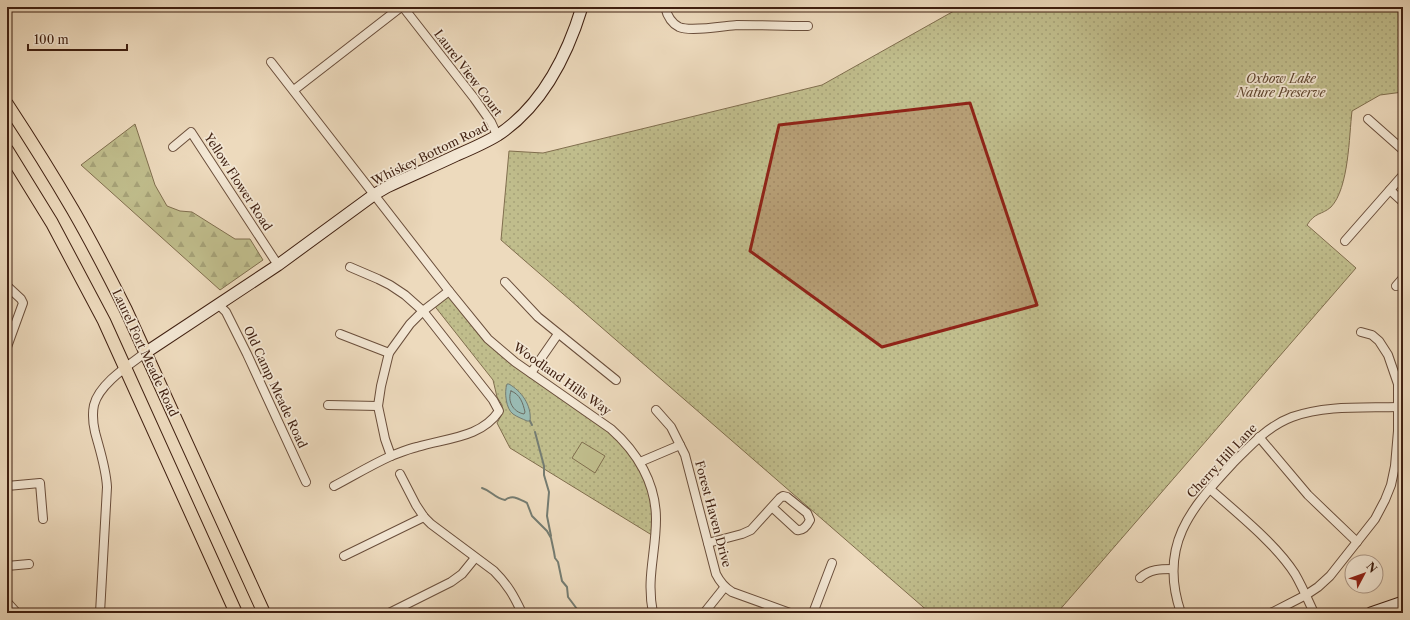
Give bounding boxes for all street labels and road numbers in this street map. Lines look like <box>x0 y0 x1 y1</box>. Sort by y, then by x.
street label: Laurel View Court <box>431 27 506 119</box>
street label: Whiskey Bottom Road <box>368 118 491 189</box>
street label: Yellow Flower Road <box>201 129 276 234</box>
street label: Laurel Fort Meade Road <box>109 287 182 420</box>
street label: Old Camp Meade Road <box>241 323 311 451</box>
street label: Woodland Hills Way <box>510 339 614 418</box>
street label: Cherry Hill Lane <box>1183 420 1260 501</box>
street label: Forest Haven Drive <box>692 459 735 569</box>

